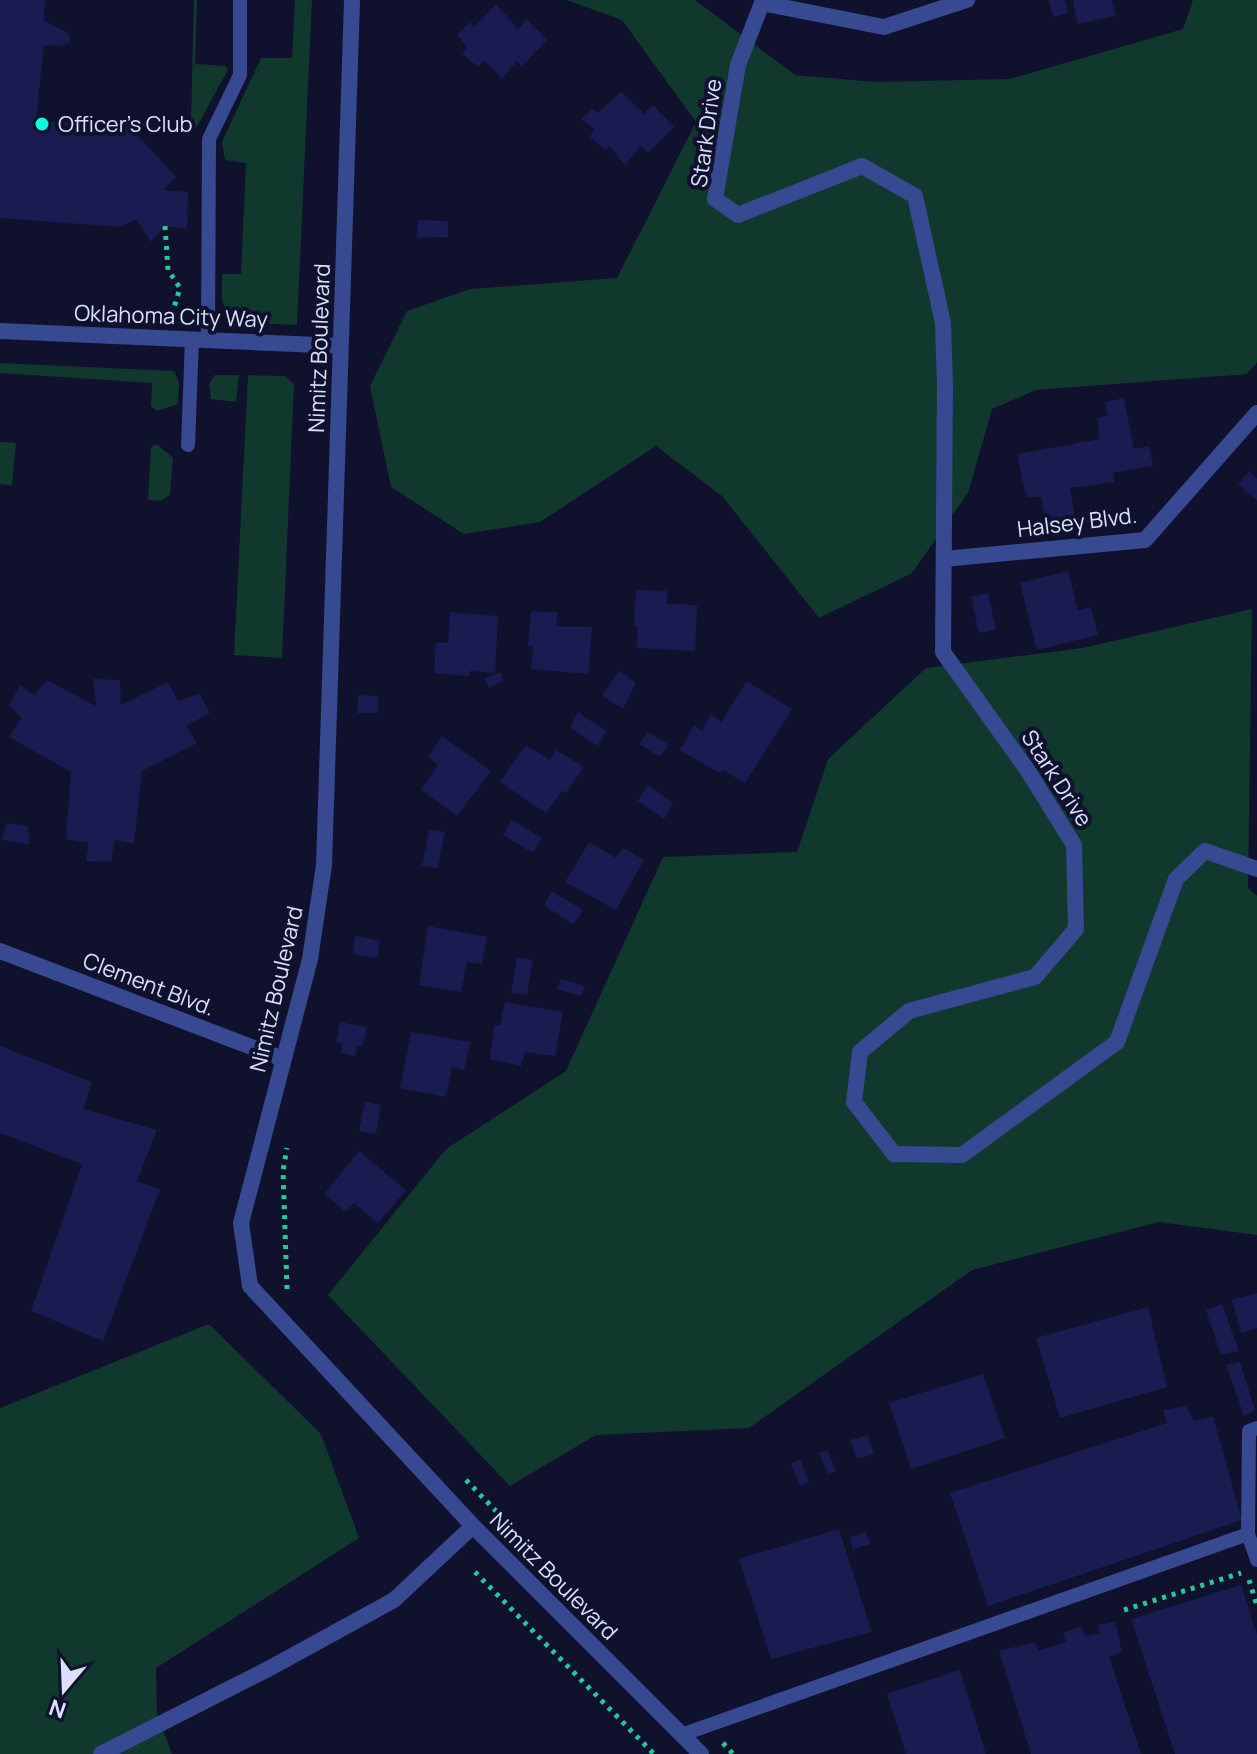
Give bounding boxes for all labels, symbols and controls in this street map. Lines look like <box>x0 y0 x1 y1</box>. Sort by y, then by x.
street label: Stark Drive <box>684 77 728 189</box>
place label: Officer's Club <box>58 109 193 139</box>
marker: Officer's Club <box>33 115 51 133</box>
street label: Nimitz Boulevard <box>301 263 337 433</box>
street label: Oklahoma City Way <box>74 298 269 334</box>
street label: Halsey Blvd. <box>1015 500 1139 544</box>
street label: Stark Drive <box>1015 724 1099 832</box>
street label: Nimitz Boulevard <box>242 903 310 1075</box>
street label: Clement Blvd. <box>79 945 219 1023</box>
street label: Nimitz Boulevard <box>483 1505 625 1647</box>
north arrow <box>24 1650 104 1730</box>
text: N <box>45 1692 70 1726</box>

